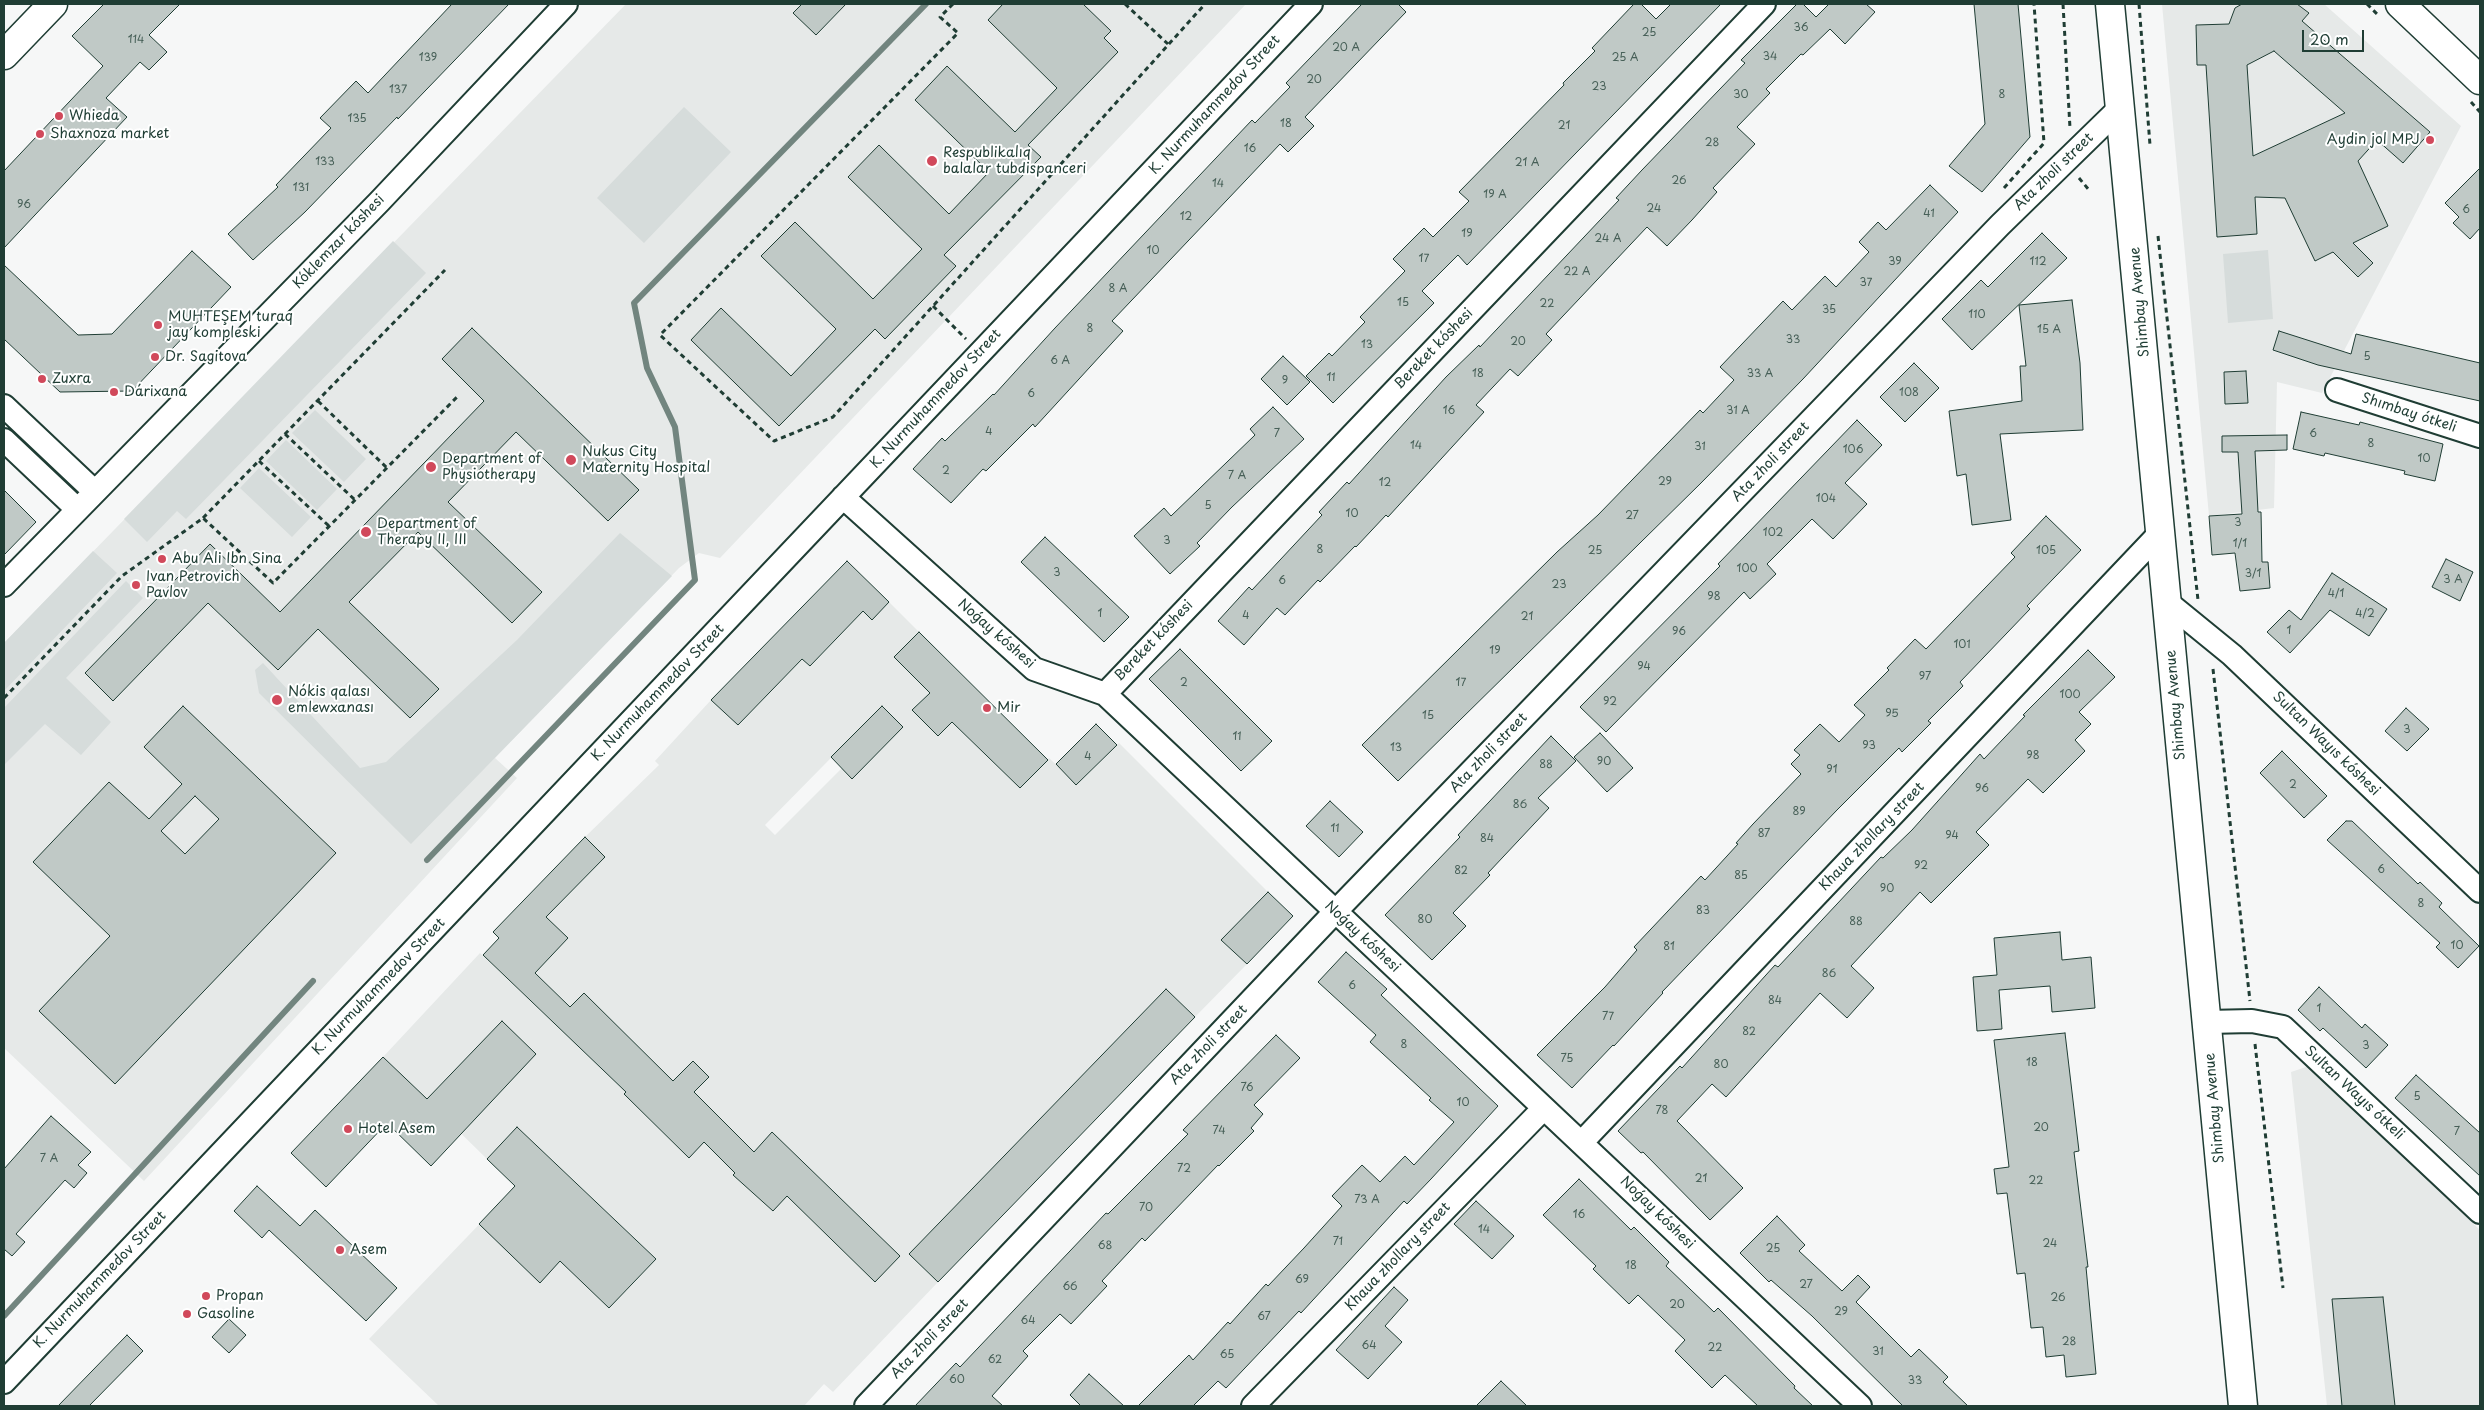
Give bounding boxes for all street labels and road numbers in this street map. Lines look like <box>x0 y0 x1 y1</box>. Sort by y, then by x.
street label: K. Nurmuhammedov Street <box>1146 32 1284 178</box>
street label: Ata zholi street <box>2011 130 2097 214</box>
street label: Kóklemzar kóshesi <box>290 191 388 293</box>
street label: Shimbay Avenue <box>2127 246 2153 358</box>
street label: Bereket kóshesi <box>1391 305 1477 393</box>
street label: K. Nurmuhammedov Street <box>867 326 1005 472</box>
street label: Shımbay ótkeli <box>2359 390 2459 436</box>
street label: Ata zholi street <box>1729 419 1813 505</box>
street label: Noǵay kóshesi <box>954 596 1038 672</box>
street label: Bereket kóshesi <box>1111 597 1197 685</box>
street label: K. Nurmuhammedov Street <box>588 621 728 765</box>
street label: Shimbay Avenue <box>2163 649 2189 761</box>
street label: Sultan Wayıs kóshesi <box>2269 688 2383 800</box>
street label: Ata zholi street <box>1447 710 1531 796</box>
street label: Khaua zhollary street <box>1816 779 1928 895</box>
street label: Noǵay kóshesi <box>1321 898 1403 976</box>
street label: K. Nurmuhammedov Street <box>309 915 449 1059</box>
street label: Ata zholi street <box>1167 1002 1251 1088</box>
street label: Sultan Wayıs ótkeli <box>2301 1043 2407 1143</box>
street label: Shimbay Avenue <box>2202 1052 2228 1164</box>
street label: Noǵay kóshesi <box>1616 1173 1698 1253</box>
street label: Khaua zhollary street <box>1342 1199 1454 1315</box>
street label: K. Nurmuhammedov Street <box>30 1208 170 1352</box>
street label: Ata zholi street <box>888 1296 972 1382</box>

